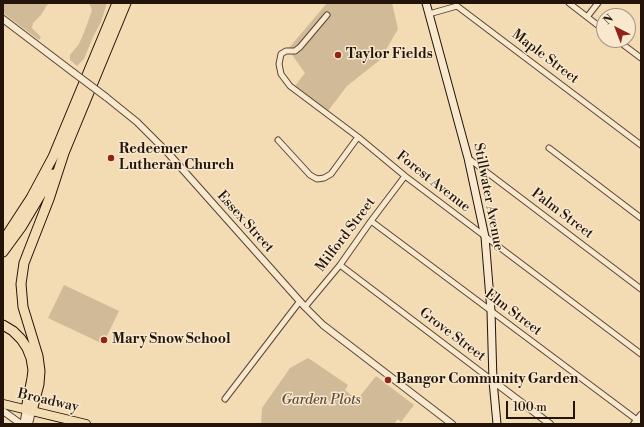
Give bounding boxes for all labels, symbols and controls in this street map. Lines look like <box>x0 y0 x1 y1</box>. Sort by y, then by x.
north arrow <box>596 8 636 48</box>
text: N <box>601 12 617 28</box>
street label: Maple Street <box>508 26 582 88</box>
place label: Taylor Fields <box>346 47 433 63</box>
marker: Taylor Fields <box>333 50 343 60</box>
place label: Redeemer Lutheran Church <box>119 142 234 174</box>
street label: Stillwater Avenue <box>469 142 507 252</box>
street label: Forest Avenue <box>393 148 473 216</box>
marker: Redeemer Lutheran Church <box>106 153 116 163</box>
street label: Palm Street <box>528 185 596 243</box>
street label: Essex Street <box>213 188 277 256</box>
street label: Milford Street <box>313 195 379 275</box>
street label: Elm Street <box>481 286 545 340</box>
street label: Grove Street <box>416 305 488 365</box>
place label: Mary Snow School <box>112 332 231 348</box>
marker: Mary Snow School <box>99 335 109 345</box>
place label: Bangor Community Garden <box>396 372 578 388</box>
marker: Bangor Community Garden <box>383 375 393 385</box>
street label: Broadway <box>16 386 80 416</box>
park label: Garden Plots <box>281 393 361 409</box>
scale bar <box>508 393 577 419</box>
text: 100 m <box>513 400 547 415</box>

